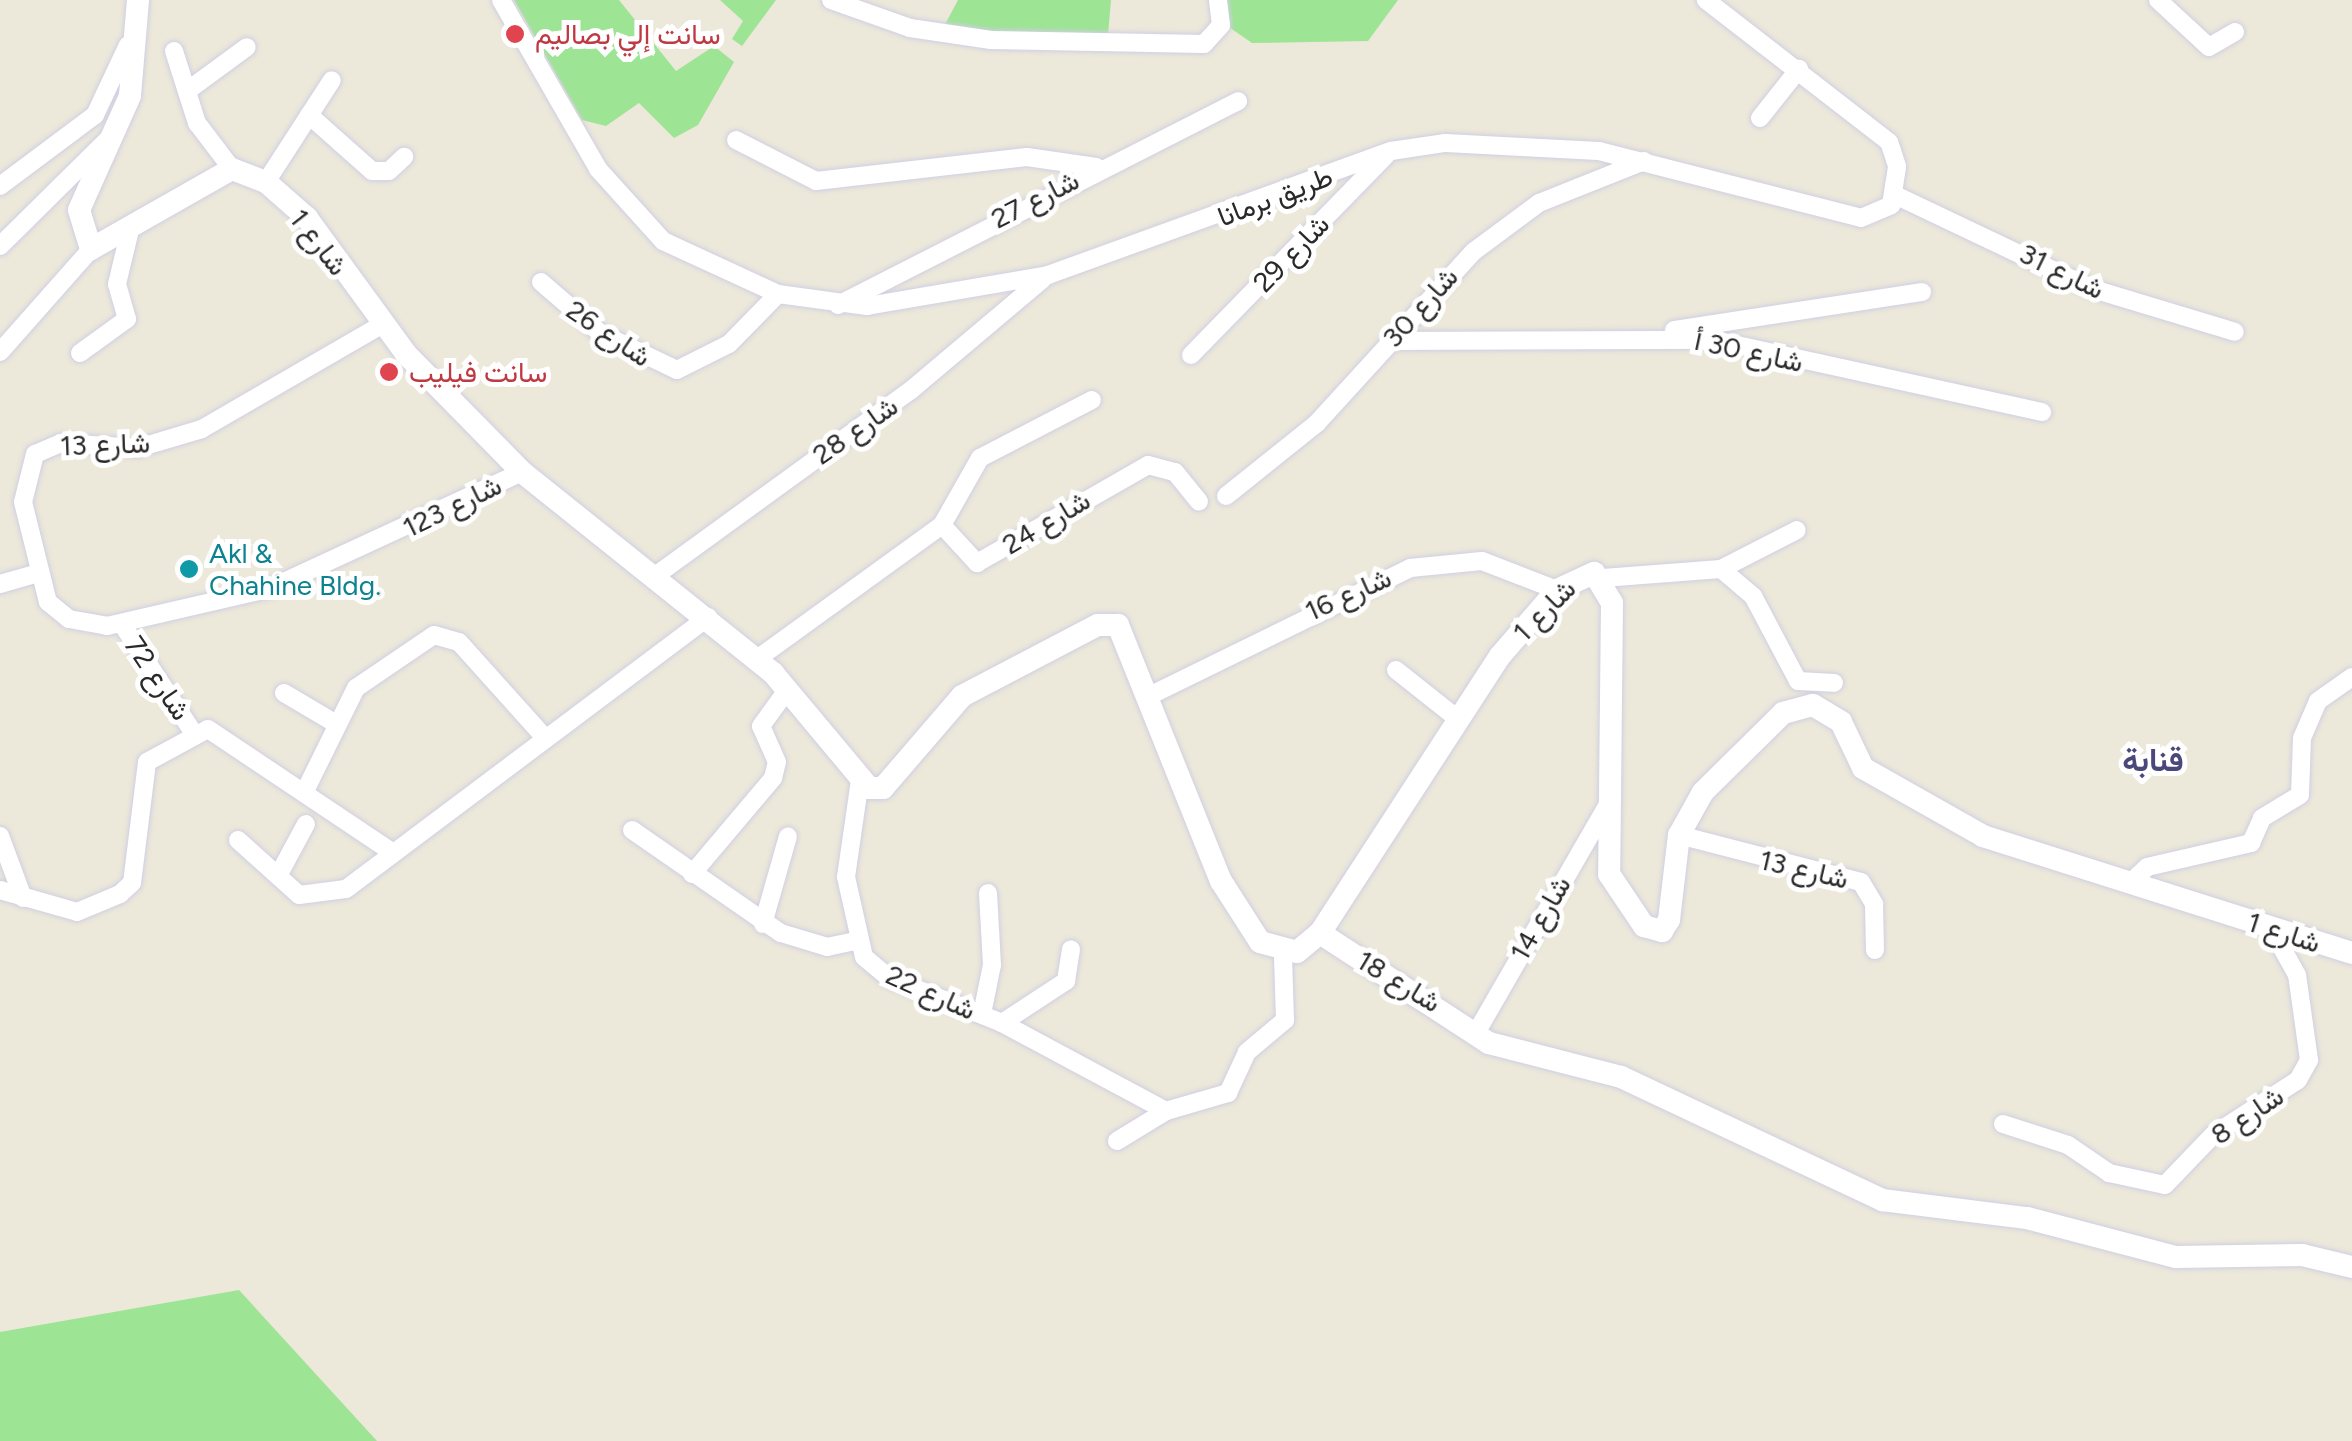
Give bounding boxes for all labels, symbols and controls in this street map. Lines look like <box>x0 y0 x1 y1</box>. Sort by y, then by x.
place label: سانت إلي بصاليم <box>535 17 721 51</box>
marker: سانت إلي بصاليم <box>504 23 526 45</box>
street label: طريق برمانا <box>1213 159 1337 233</box>
street label: شارع 27 <box>986 163 1084 235</box>
street label: شارع 1 <box>283 202 355 282</box>
street label: شارع 29 <box>1246 207 1336 299</box>
street label: شارع 31 <box>2014 236 2110 306</box>
street label: شارع 30 <box>1375 260 1465 354</box>
street label: شارع 26 <box>560 293 658 373</box>
street label: شارع 30 أ <box>1692 323 1806 379</box>
place label: سانت فيليب <box>409 355 547 389</box>
marker: سانت فيليب <box>378 361 400 383</box>
street label: شارع 28 <box>806 389 904 471</box>
street label: شارع 13 <box>59 426 151 462</box>
street label: شارع 123 <box>397 468 507 544</box>
street label: شارع 24 <box>996 483 1096 561</box>
place label: Akl & Chahine Bldg. <box>209 536 381 602</box>
marker: Akl & Chahine Bldg. <box>178 558 200 580</box>
street label: شارع 16 <box>1300 560 1396 628</box>
street label: شارع 1 <box>1506 572 1582 648</box>
street label: شارع 72 <box>118 630 198 726</box>
district label: قنابة <box>2122 741 2184 779</box>
street label: شارع 13 <box>1756 843 1852 895</box>
street label: شارع 14 <box>1502 870 1578 966</box>
street label: شارع 1 <box>2243 904 2325 960</box>
street label: شارع 18 <box>1351 943 1447 1019</box>
street label: شارع 22 <box>881 957 981 1027</box>
street label: شارع 8 <box>2204 1079 2290 1151</box>

